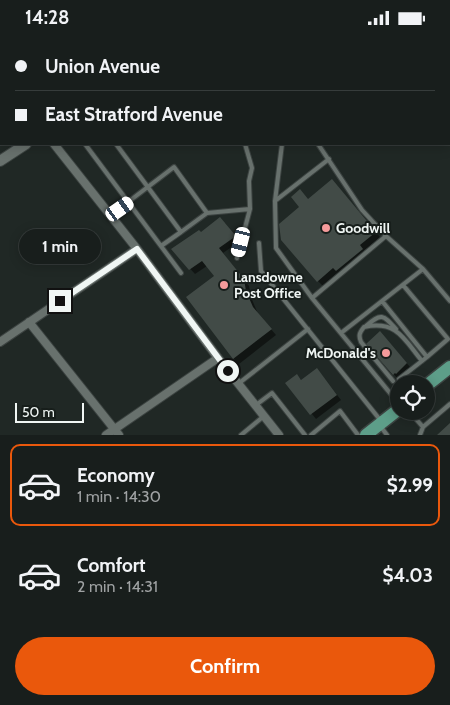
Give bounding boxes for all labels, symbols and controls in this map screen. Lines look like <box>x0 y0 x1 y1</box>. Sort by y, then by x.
text: 14:28 <box>25 6 70 29</box>
text: Union Avenue <box>45 55 160 78</box>
text: East Stratford Avenue <box>45 103 223 126</box>
car <box>103 194 136 224</box>
place label: Goodwill <box>336 219 390 237</box>
marker: Goodwill <box>320 222 332 234</box>
car <box>230 226 251 258</box>
callout: 1 min <box>19 229 101 263</box>
text: 1 min <box>42 237 78 256</box>
place label: Lansdowne Post Office <box>234 268 303 302</box>
marker: Lansdowne Post Office <box>218 279 230 291</box>
route end <box>49 290 71 312</box>
place label: McDonald's <box>306 344 376 362</box>
marker: McDonald's <box>380 347 392 359</box>
route start <box>217 360 239 382</box>
map controls <box>390 375 435 420</box>
button: locate <box>390 375 435 420</box>
scale bar <box>15 400 84 423</box>
text: 50 m <box>22 403 55 421</box>
icon: car <box>17 463 62 508</box>
text: Economy <box>77 464 155 487</box>
text: $2.99 <box>387 474 433 497</box>
text: 1 min · 14:30 <box>77 487 161 506</box>
icon: car <box>17 553 62 598</box>
text: Comfort <box>77 554 146 577</box>
text: $4.03 <box>382 564 433 587</box>
text: 2 min · 14:31 <box>77 577 158 596</box>
button: Confirm <box>15 637 435 695</box>

